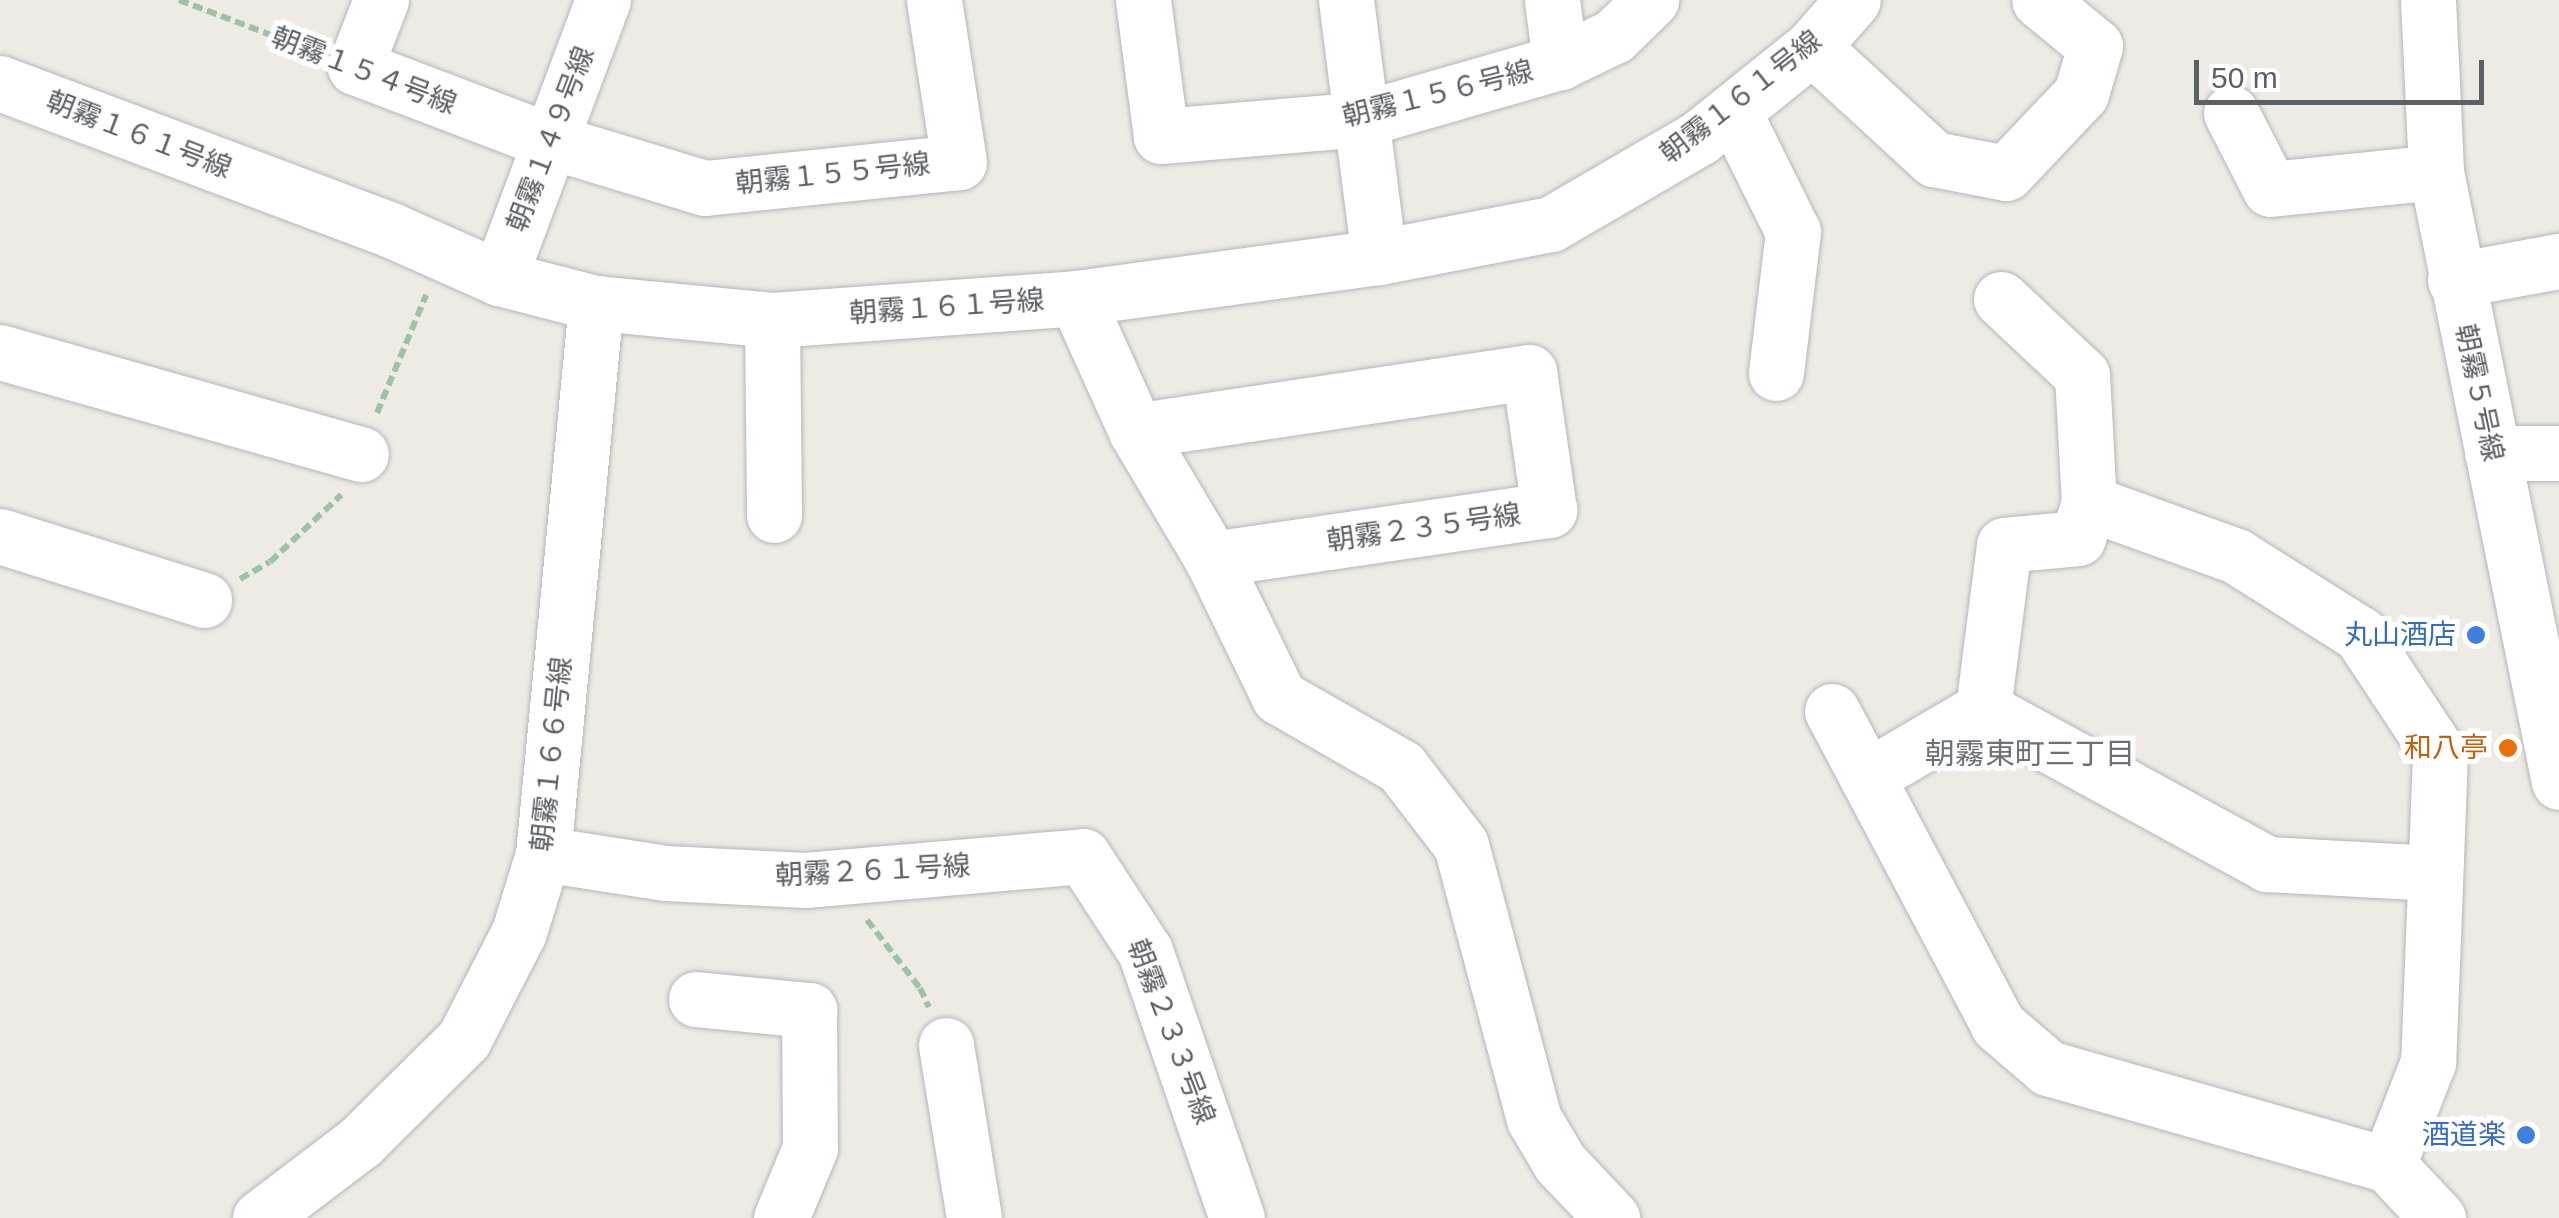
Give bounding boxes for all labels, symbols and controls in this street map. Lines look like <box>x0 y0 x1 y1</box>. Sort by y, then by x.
street label: 朝霧１５４号線 <box>266 20 462 122</box>
street label: 朝霧１６１号線 <box>1653 23 1829 171</box>
scale bar <box>2199 40 2489 102</box>
street label: 朝霧１４９号線 <box>500 41 602 237</box>
street label: 朝霧１５６号線 <box>1339 54 1537 134</box>
text: 50 m <box>2211 61 2278 94</box>
street label: 朝霧１６１号線 <box>41 84 237 186</box>
street label: 朝霧１５５号線 <box>734 147 932 201</box>
street label: 朝霧１６１号線 <box>848 283 1046 331</box>
street label: 朝霧５号線 <box>2448 321 2510 465</box>
street label: 朝霧２３５号線 <box>1325 498 1523 558</box>
place label: 丸山酒店 <box>2344 618 2456 652</box>
marker: 丸山酒店 <box>2465 624 2487 646</box>
street label: 朝霧１６６号線 <box>525 655 579 853</box>
place label: 和八亭 <box>2404 731 2488 765</box>
district label: 朝霧東町三丁目 <box>1925 736 2135 772</box>
marker: 和八亭 <box>2497 737 2519 759</box>
street label: 朝霧２６１号線 <box>774 849 972 893</box>
street label: 朝霧２３３号線 <box>1120 934 1222 1130</box>
place label: 酒道楽 <box>2422 1118 2506 1152</box>
marker: 酒道楽 <box>2515 1124 2537 1146</box>

